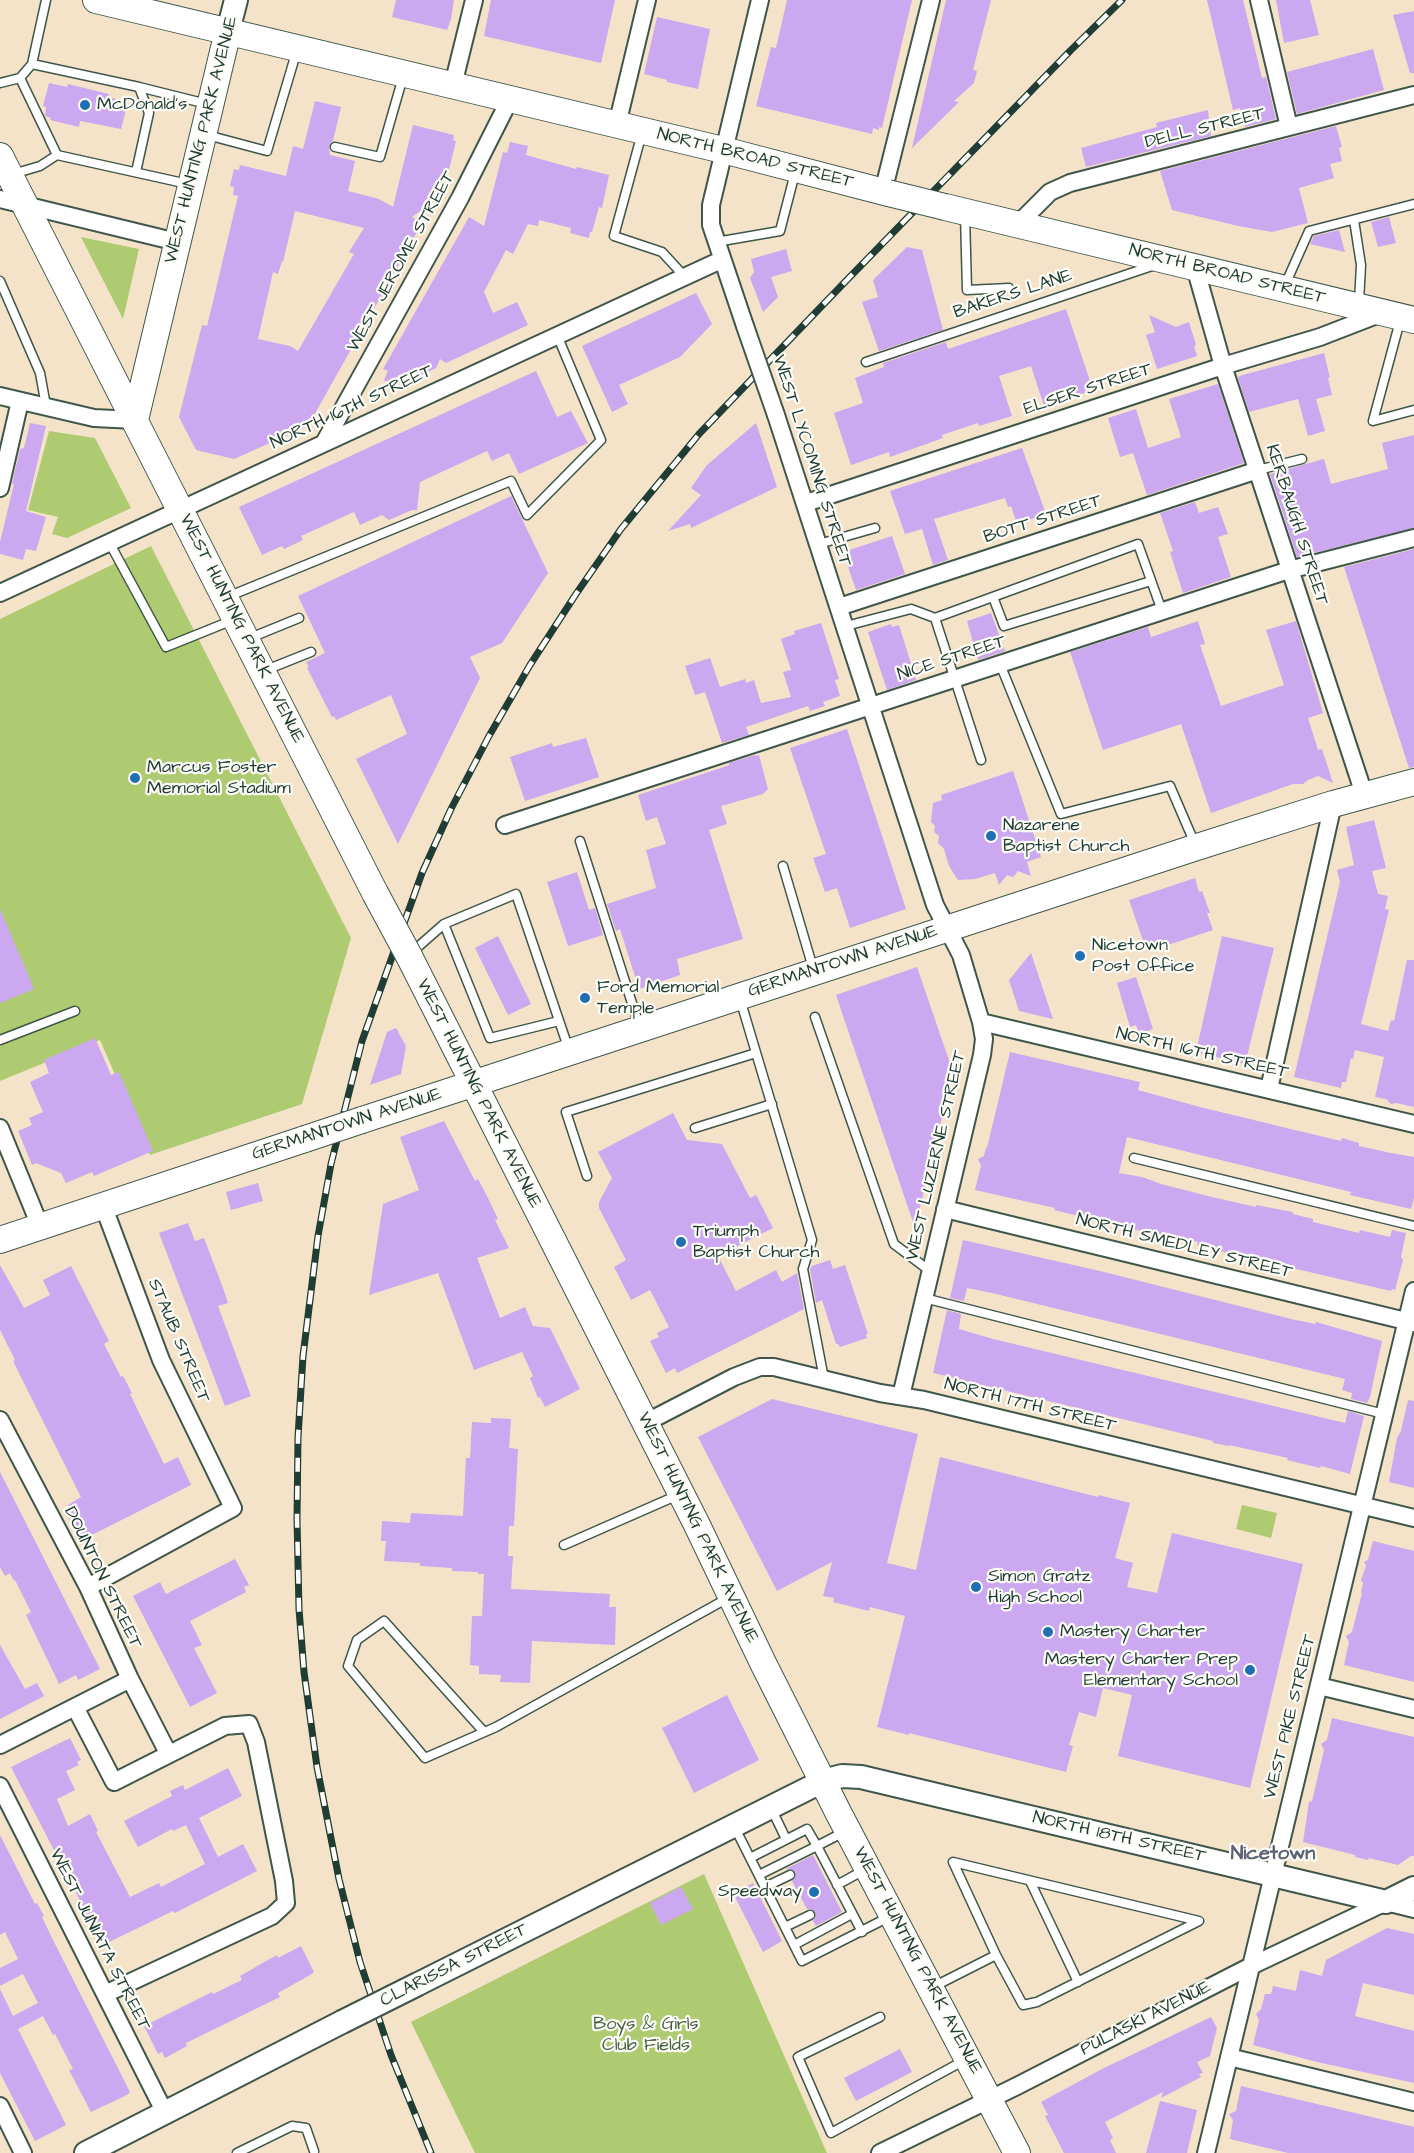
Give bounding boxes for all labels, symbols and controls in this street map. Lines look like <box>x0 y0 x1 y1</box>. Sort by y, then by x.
street label: WEST HUNTING PARK AVENUE <box>161 14 243 266</box>
place label: McDonald's <box>97 94 187 116</box>
marker: McDonald's <box>78 98 92 112</box>
street label: DELL STREET <box>1143 104 1267 154</box>
street label: NORTH BROAD STREET <box>655 124 855 194</box>
street label: WEST JEROME STREET <box>343 168 461 356</box>
street label: NORTH BROAD STREET <box>1127 240 1327 310</box>
street label: BAKERS LANE <box>951 266 1075 324</box>
street label: WEST LYCOMING STREET <box>767 352 855 570</box>
street label: ELSER STREET <box>1021 359 1155 421</box>
street label: NORTH 16TH STREET <box>267 361 437 455</box>
street label: KERBAUGH STREET <box>1260 442 1332 608</box>
street label: BOTT STREET <box>981 491 1105 549</box>
street label: WEST HUNTING PARK AVENUE <box>174 511 308 747</box>
street label: NICE STREET <box>895 631 1009 687</box>
place label: Marcus Foster Memorial Stadium <box>147 757 291 800</box>
marker: Marcus Foster Memorial Stadium <box>128 771 142 785</box>
place label: Nazarene Baptist Church <box>1003 815 1130 858</box>
marker: Nazarene Baptist Church <box>984 829 998 843</box>
street label: GERMANTOWN AVENUE <box>746 921 940 1003</box>
place label: Nicetown Post Office <box>1092 935 1194 978</box>
marker: Nicetown Post Office <box>1073 949 1087 963</box>
street label: WEST HUNTING PARK AVENUE <box>411 976 545 1212</box>
place label: Ford Memorial Temple <box>597 977 719 1020</box>
marker: Ford Memorial Temple <box>578 991 592 1005</box>
street label: NORTH 16TH STREET <box>1114 1024 1290 1084</box>
street label: WEST LUZERNE STREET <box>902 1049 972 1263</box>
street label: GERMANTOWN AVENUE <box>250 1084 444 1166</box>
street label: NORTH SMEDLEY STREET <box>1074 1210 1294 1284</box>
place label: Triumph Baptist Church <box>693 1221 820 1264</box>
marker: Triumph Baptist Church <box>674 1235 688 1249</box>
street label: STAUB STREET <box>142 1276 214 1406</box>
street label: NORTH 17TH STREET <box>942 1374 1118 1438</box>
street label: WEST HUNTING PARK AVENUE <box>632 1409 762 1647</box>
street label: DOUNTON STREET <box>58 1504 146 1652</box>
place label: Simon Gratz High School <box>988 1566 1090 1608</box>
marker: Simon Gratz High School <box>969 1580 983 1594</box>
place label: Mastery Charter <box>1060 1621 1205 1643</box>
marker: Mastery Charter <box>1041 1625 1055 1639</box>
street label: WEST PIKE STREET <box>1260 1633 1322 1801</box>
place label: Mastery Charter Prep Elementary School <box>1045 1649 1238 1692</box>
marker: Mastery Charter Prep Elementary School <box>1243 1663 1257 1677</box>
street label: NORTH 18TH STREET <box>1030 1808 1208 1868</box>
district label: Nicetown <box>1231 1843 1315 1867</box>
street label: WEST HUNTING PARK AVENUE <box>848 1844 986 2078</box>
street label: WEST JUNIATA STREET <box>44 1846 154 2034</box>
place label: Speedway <box>718 1881 802 1903</box>
marker: Speedway <box>807 1885 821 1899</box>
street label: CLARISSA STREET <box>377 1920 531 2012</box>
street label: PULASKI AVENUE <box>1077 1977 1215 2061</box>
park label: Boys & Girls Club Fields <box>593 2014 699 2056</box>

